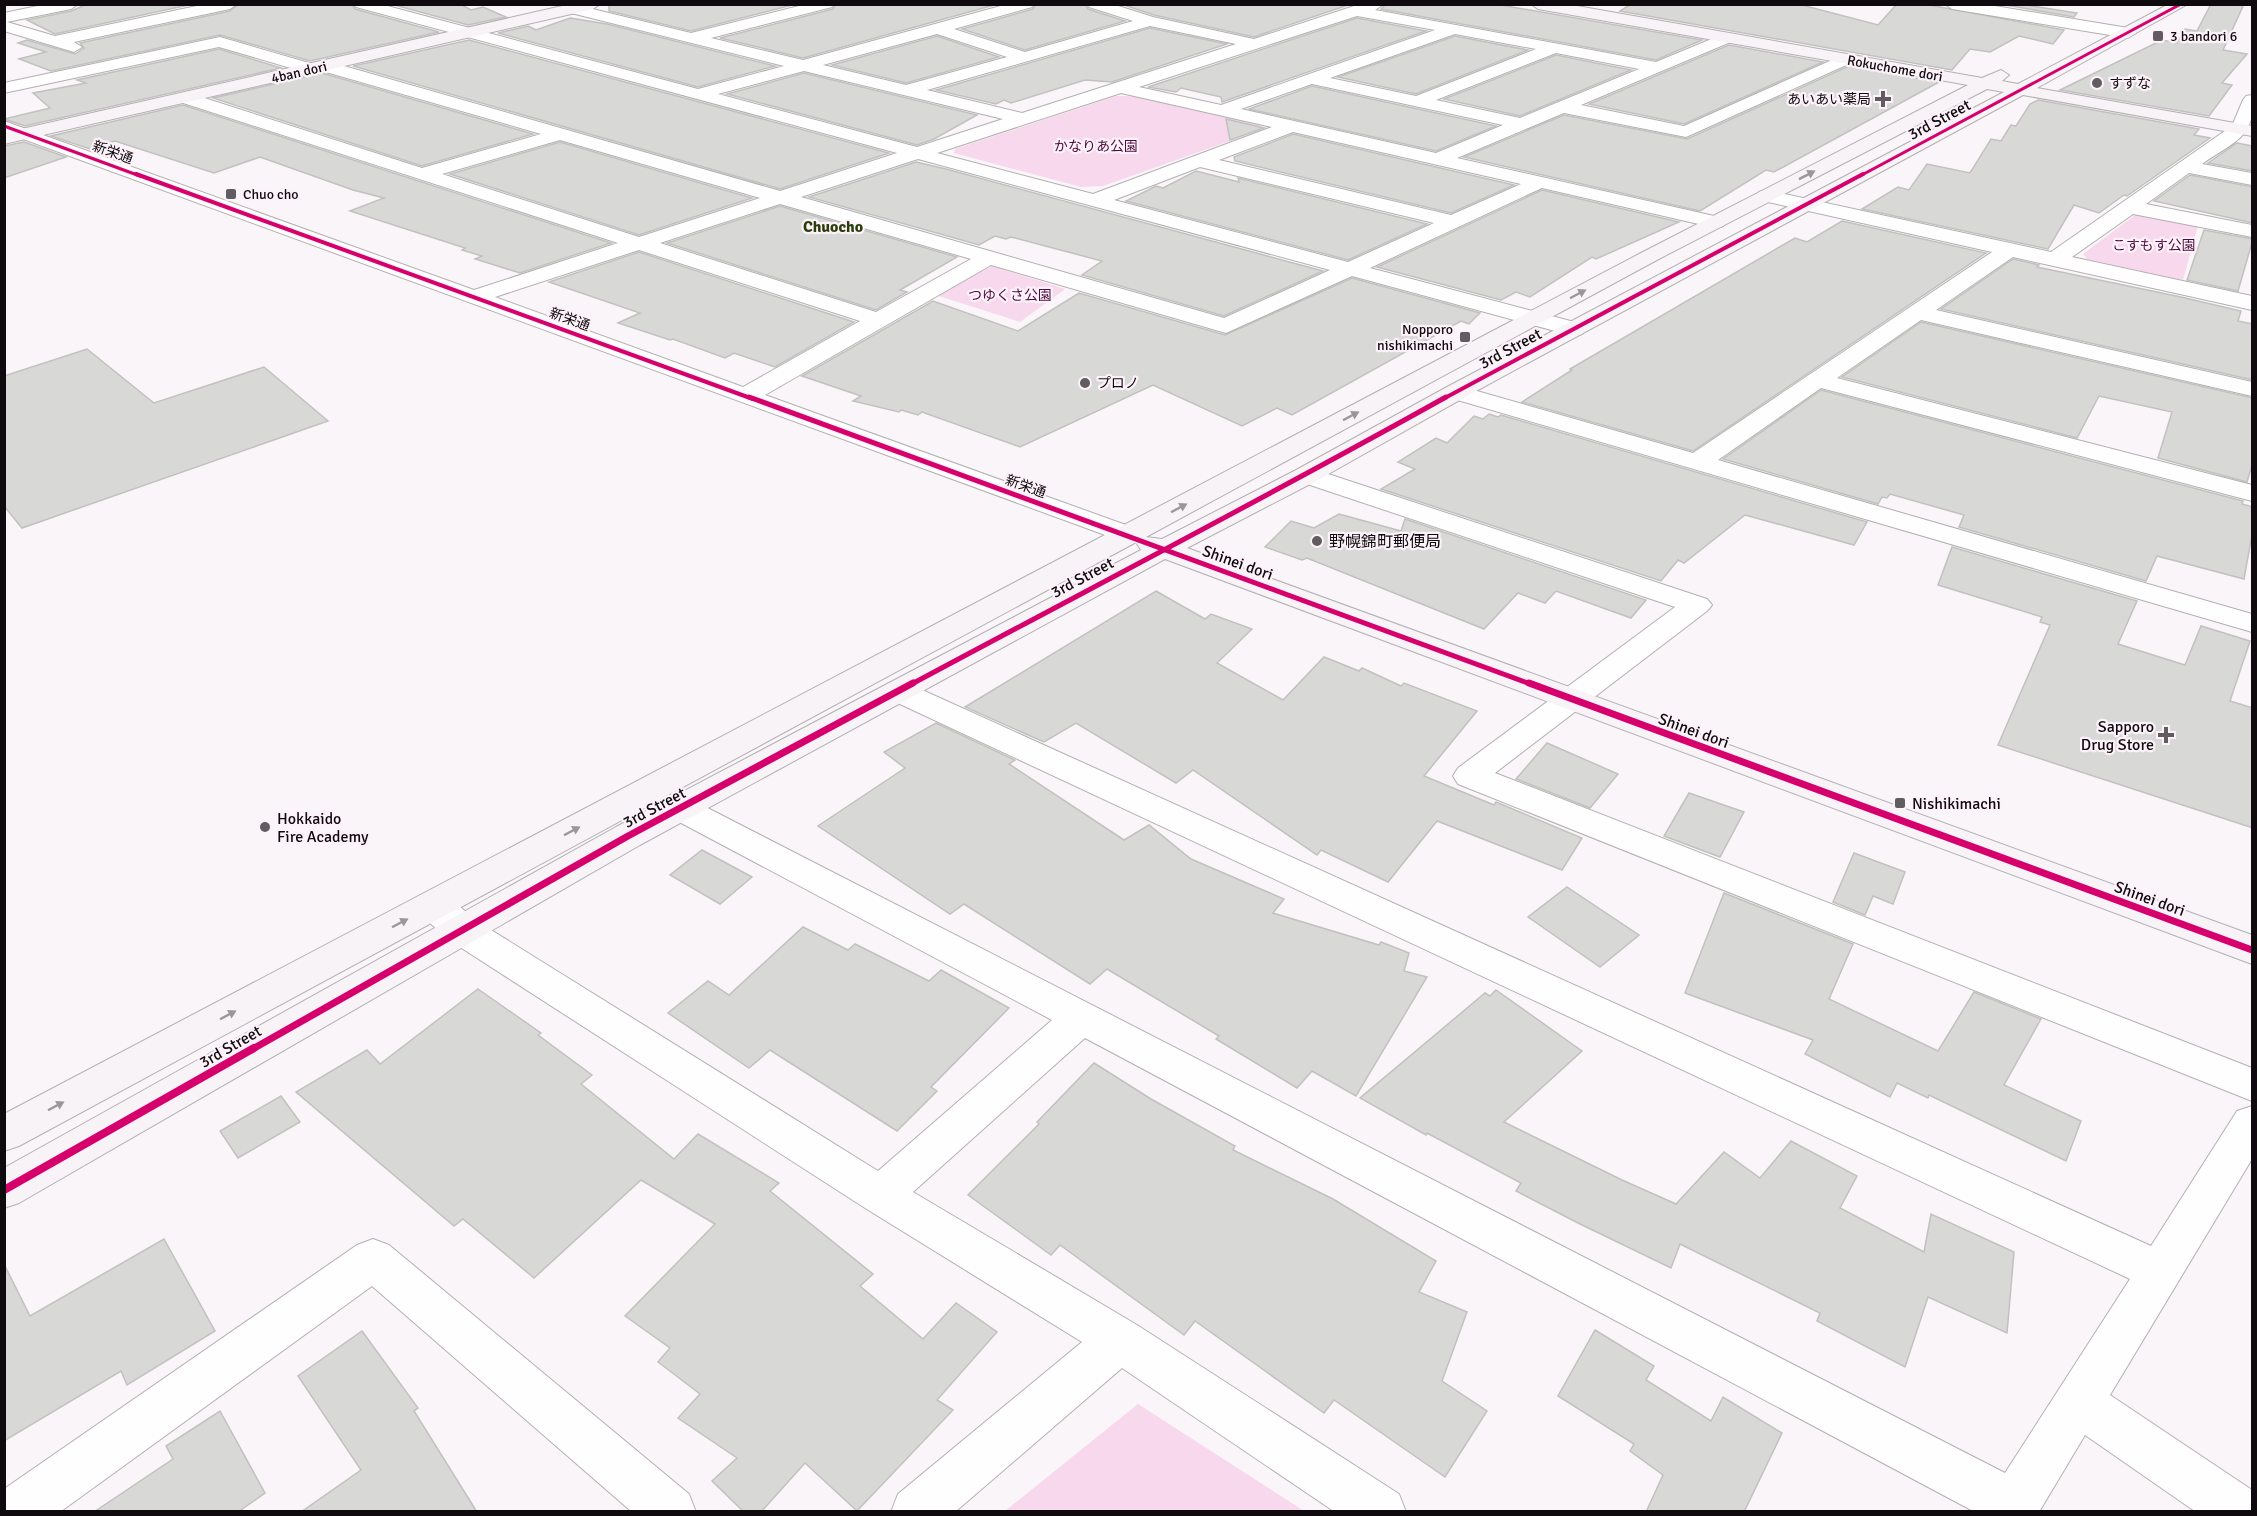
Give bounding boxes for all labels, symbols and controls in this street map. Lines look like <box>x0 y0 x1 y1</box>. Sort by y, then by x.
place label: 3 bandori 6 <box>2170 28 2237 45</box>
marker: 3 bandori 6 <box>2151 29 2165 43</box>
street label: Rokuchome dori <box>1846 52 1944 85</box>
street label: 4ban dori <box>270 58 329 87</box>
place label: すずな <box>2109 75 2151 92</box>
marker: すずな <box>2090 76 2104 90</box>
place label: あいあい薬局 <box>1787 91 1871 108</box>
marker: あいあい薬局 <box>1876 92 1890 106</box>
street label: 3rd Street <box>1905 95 1975 145</box>
street label: 新栄通 <box>90 137 135 168</box>
park label: かなりあ公園 <box>1054 138 1138 155</box>
one-way arrow <box>1799 170 1816 180</box>
place label: Chuo cho <box>243 186 299 203</box>
marker: Chuo cho <box>224 187 238 201</box>
district label: Chuocho <box>803 217 863 237</box>
park label: こすもす公園 <box>2112 237 2196 254</box>
park label: つゆくさ公園 <box>968 287 1052 304</box>
one-way arrow <box>1570 289 1587 299</box>
street label: 新栄通 <box>547 304 592 335</box>
place label: Nopporo nishikimachi <box>1377 321 1453 354</box>
street label: 3rd Street <box>1476 324 1546 374</box>
marker: Nopporo nishikimachi <box>1458 330 1472 344</box>
place label: プロノ <box>1097 375 1139 392</box>
marker: プロノ <box>1078 376 1092 390</box>
one-way arrow <box>1342 411 1359 421</box>
street label: 新栄通 <box>1003 471 1048 502</box>
one-way arrow <box>1170 503 1187 512</box>
place label: 野幌錦町郵便局 <box>1329 532 1441 552</box>
marker: 野幌錦町郵便局 <box>1310 534 1324 548</box>
street label: Shinei dori <box>1200 541 1276 585</box>
street label: 3rd Street <box>1048 553 1118 603</box>
street label: Shinei dori <box>1656 709 1732 753</box>
place label: Sapporo Drug Store <box>2081 717 2154 755</box>
marker: Sapporo Drug Store <box>2159 728 2173 742</box>
street label: 3rd Street <box>620 783 690 833</box>
place label: Nishikimachi <box>1912 794 2001 814</box>
marker: Nishikimachi <box>1893 796 1907 810</box>
place label: Hokkaido Fire Academy <box>277 809 369 847</box>
marker: Hokkaido Fire Academy <box>258 820 272 834</box>
one-way arrow <box>564 826 581 836</box>
street label: Shinei dori <box>2112 877 2188 921</box>
one-way arrow <box>392 918 409 928</box>
one-way arrow <box>220 1010 237 1020</box>
street label: 3rd Street <box>196 1021 265 1073</box>
one-way arrow <box>48 1101 65 1111</box>

